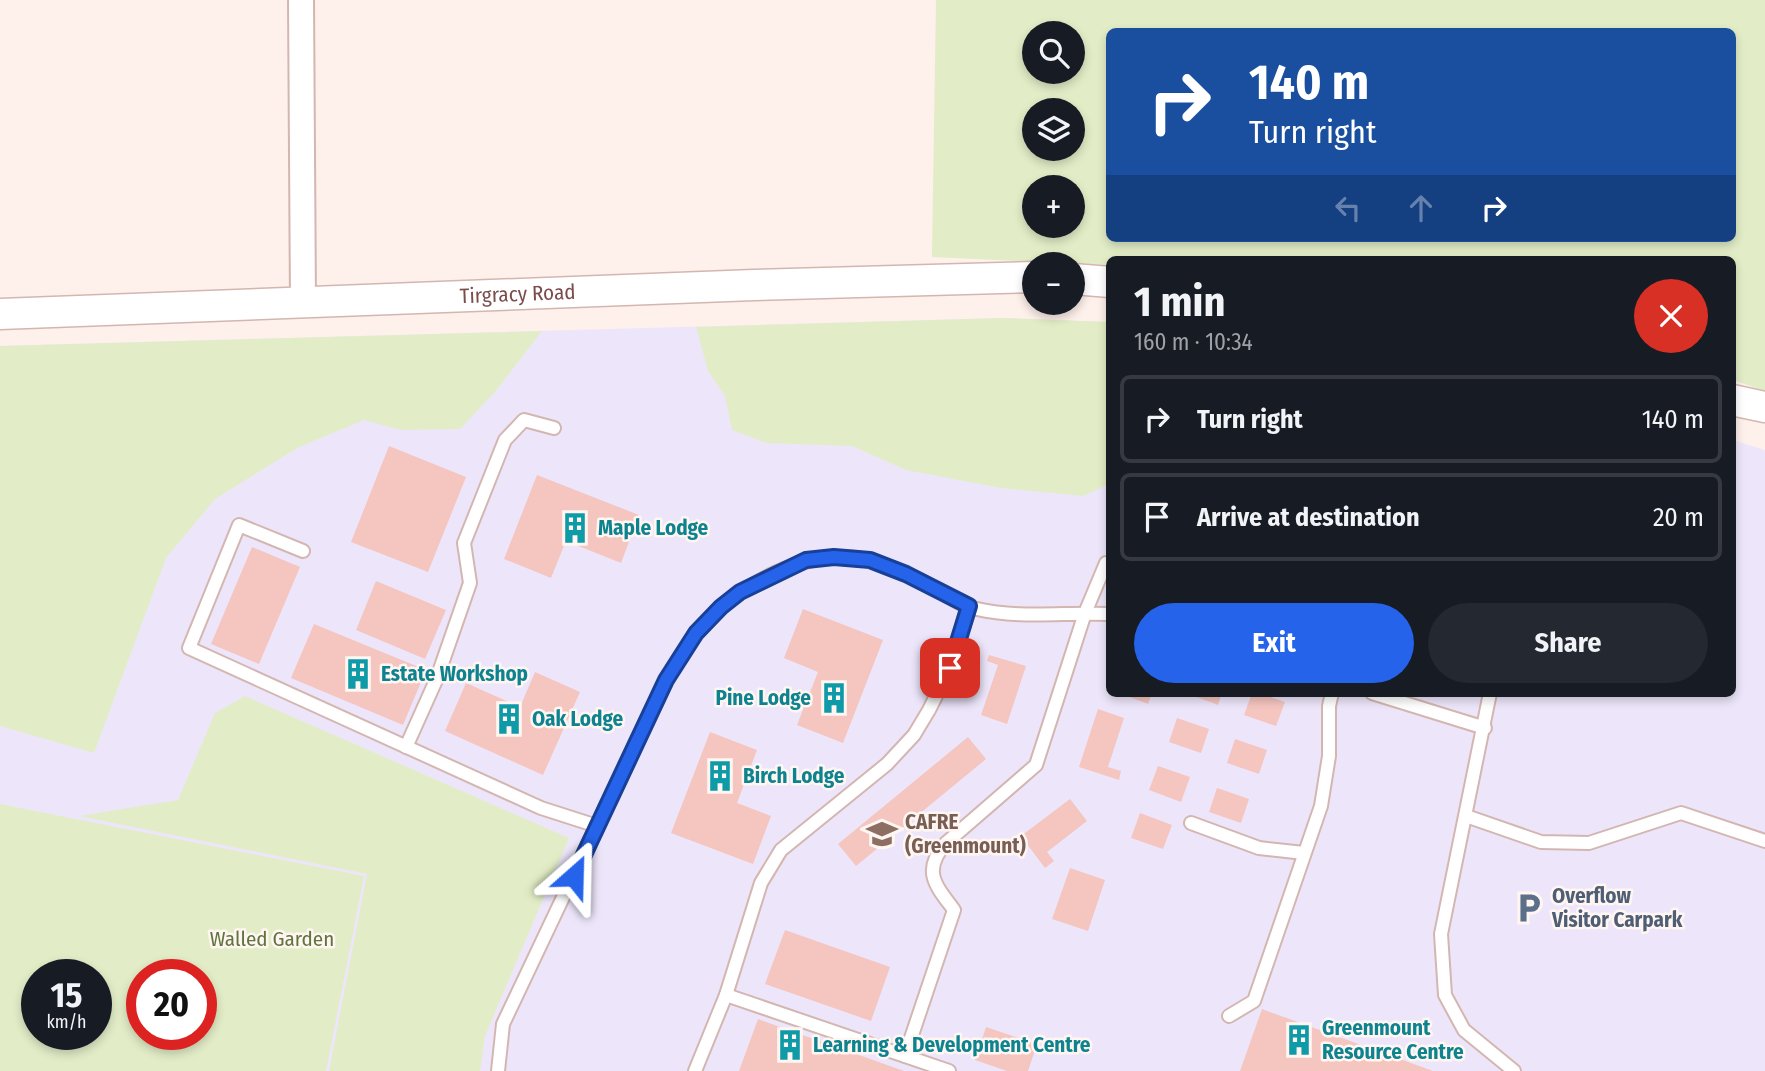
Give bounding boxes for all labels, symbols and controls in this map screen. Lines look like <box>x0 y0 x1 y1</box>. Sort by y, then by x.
map controls <box>1022 21 1085 315</box>
button: search <box>1022 21 1085 84</box>
text: 140 m <box>1249 53 1369 112</box>
icon: right <box>1134 56 1225 147</box>
button: layers <box>1022 98 1085 161</box>
text: Turn right <box>1249 113 1376 151</box>
button: + <box>1022 175 1085 238</box>
icon: left <box>1329 189 1367 227</box>
icon: ahead <box>1402 189 1440 227</box>
icon: right <box>1475 189 1513 227</box>
button: − <box>1022 252 1085 315</box>
text: 1 min <box>1134 277 1225 327</box>
street label: Tirgracy Road <box>459 279 576 309</box>
button: close <box>1634 279 1708 353</box>
text: 160 m · 10:34 <box>1134 328 1253 356</box>
icon: right <box>1138 400 1176 438</box>
text: Turn right <box>1197 404 1303 435</box>
text: 140 m <box>1642 404 1704 435</box>
icon: arrive <box>1138 498 1176 536</box>
text: Arrive at destination <box>1197 502 1420 533</box>
text: 20 m <box>1653 502 1704 533</box>
building icon: Maple Lodge <box>558 511 592 545</box>
place label: Maple Lodge <box>598 515 709 541</box>
button: Exit <box>1134 603 1414 683</box>
button: Share <box>1428 603 1708 683</box>
pin <box>920 638 980 698</box>
icon: arrive <box>931 649 969 687</box>
building icon: Estate Workshop <box>341 657 375 691</box>
place label: Estate Workshop <box>381 661 528 687</box>
building icon: Pine Lodge <box>817 681 851 715</box>
place label: Pine Lodge <box>715 685 811 711</box>
building icon: Oak Lodge <box>492 702 526 736</box>
place label: Oak Lodge <box>532 706 623 732</box>
building icon: Birch Lodge <box>703 759 737 793</box>
place label: Birch Lodge <box>743 763 845 789</box>
place label: CAFRE (Greenmount) <box>905 809 1026 859</box>
school or university icon: CAFRE (Greenmount) <box>865 817 899 851</box>
position arrow <box>537 839 611 913</box>
place label: Overflow Visitor Carpark <box>1551 883 1683 933</box>
parking icon: Overflow Visitor Carpark <box>1512 891 1546 925</box>
park label: Walled Garden <box>210 926 334 952</box>
speed limit sign: 20 <box>126 959 217 1050</box>
text: 15 <box>50 974 82 1016</box>
text: km/h <box>46 1011 87 1033</box>
place label: Greenmount Resource Centre <box>1322 1015 1464 1065</box>
building icon: Greenmount Resource Centre <box>1282 1023 1316 1057</box>
building icon: Learning & Development Centre <box>773 1028 807 1062</box>
place label: Learning & Development Centre <box>813 1032 1091 1058</box>

